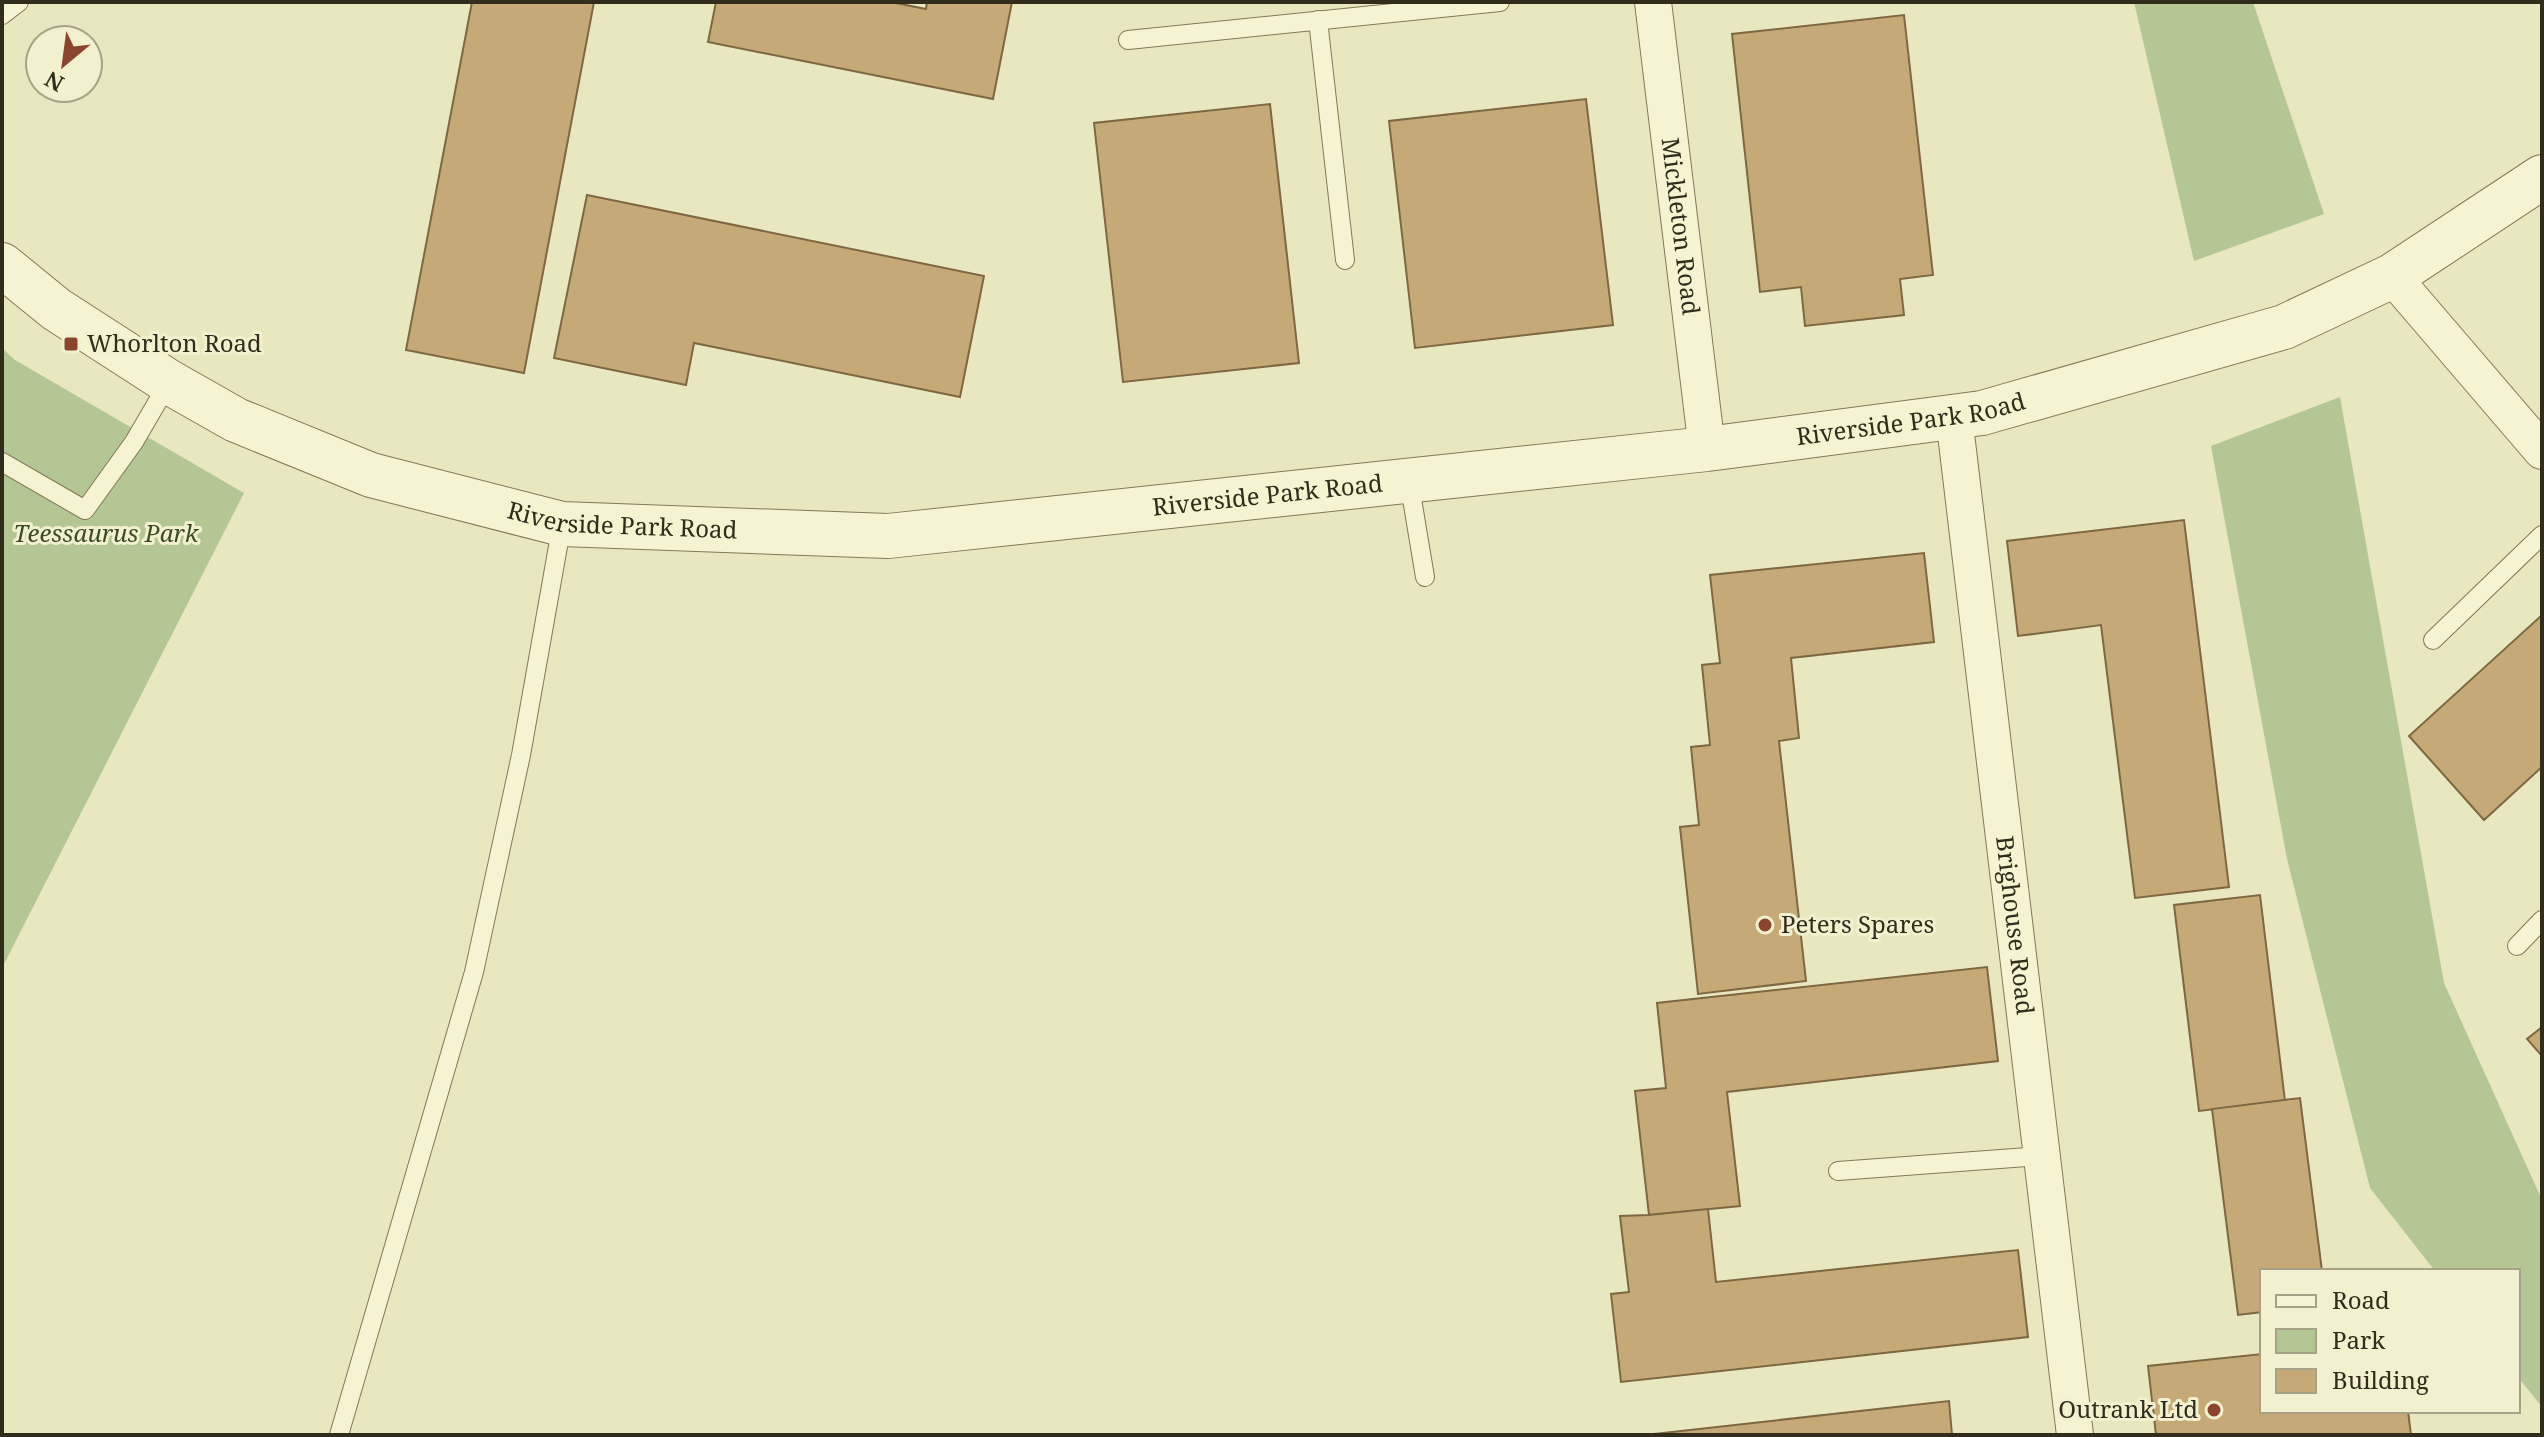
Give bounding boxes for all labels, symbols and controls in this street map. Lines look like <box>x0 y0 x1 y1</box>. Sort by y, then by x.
north arrow <box>24 24 104 104</box>
text: N <box>39 65 69 100</box>
street label: Mickleton Road <box>1655 136 1709 317</box>
place label: Whorlton Road <box>87 326 262 359</box>
marker: Whorlton Road <box>62 335 80 353</box>
street label: Riverside Park Road <box>1794 383 2029 452</box>
street label: Riverside Park Road <box>1151 466 1384 523</box>
street label: Riverside Park Road <box>504 493 738 545</box>
park label: Teessaurus Park <box>14 516 200 549</box>
street label: Brighouse Road <box>1989 834 2043 1017</box>
place label: Peters Spares <box>1781 907 1934 940</box>
marker: Peters Spares <box>1756 916 1774 934</box>
legend <box>2260 1269 2520 1413</box>
text: Road <box>2332 1283 2390 1316</box>
text: Park <box>2332 1323 2386 1356</box>
text: Building <box>2332 1363 2429 1396</box>
place label: Outrank Ltd <box>2058 1392 2198 1425</box>
marker: Outrank Ltd <box>2205 1401 2223 1419</box>

